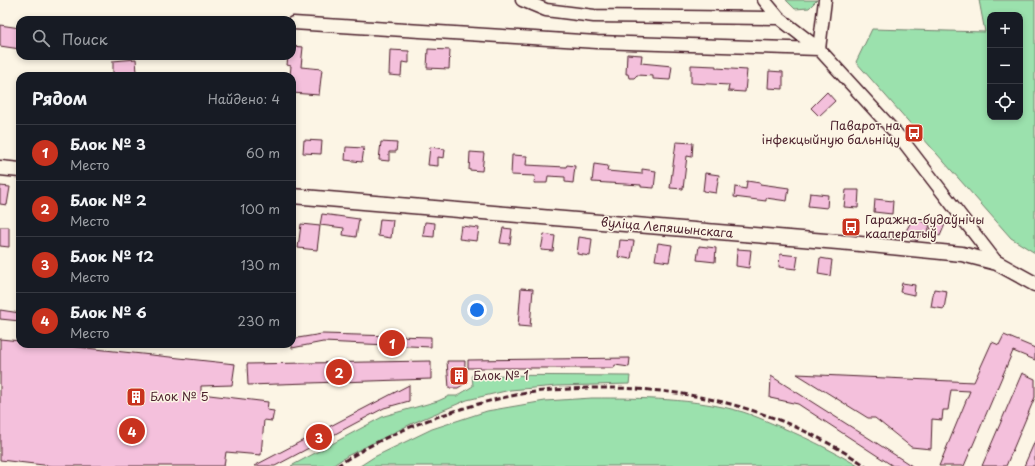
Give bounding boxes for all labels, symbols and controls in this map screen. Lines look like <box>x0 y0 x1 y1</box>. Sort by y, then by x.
map controls <box>987 12 1023 120</box>
button: + <box>987 12 1023 48</box>
search box <box>16 16 296 60</box>
icon: search <box>30 27 52 49</box>
text: Поиск <box>62 27 108 50</box>
button: − <box>987 48 1023 84</box>
button: locate <box>987 84 1023 120</box>
text: Рядом <box>32 85 87 111</box>
text: Найдено: 4 <box>208 89 280 108</box>
place label: Паварот на інфекцыйную бальніцу <box>761 116 901 148</box>
bus stop icon: Паварот на інфекцыйную бальніцу <box>903 122 925 144</box>
text: Блок № 3 <box>70 132 146 155</box>
text: 1 <box>42 143 48 162</box>
text: 60 m <box>246 143 280 162</box>
text: Место <box>70 155 110 174</box>
text: Блок № 2 <box>70 188 147 211</box>
text: 2 <box>40 199 50 218</box>
text: 100 m <box>240 199 280 218</box>
place label: Гаражна-будаўнічы кааператыў <box>865 210 984 242</box>
text: Место <box>70 211 110 230</box>
street label: вуліца Лепяшынскага <box>600 212 734 242</box>
bus stop icon: Гаражна-будаўнічы кааператыў <box>840 216 862 238</box>
text: Блок № 12 <box>70 244 154 267</box>
text: 3 <box>41 255 49 274</box>
text: 130 m <box>241 255 280 274</box>
text: Место <box>70 267 110 286</box>
text: Блок № 6 <box>70 300 147 323</box>
your location <box>467 300 487 320</box>
text: 4 <box>41 311 49 330</box>
text: 230 m <box>238 311 280 330</box>
text: Место <box>70 323 110 342</box>
pin: 1 <box>379 328 405 358</box>
pin: 2 <box>326 357 352 387</box>
building icon: Блок № 1 <box>448 365 470 387</box>
place label: Блок № 1 <box>473 366 529 384</box>
building icon: Блок № 5 <box>125 386 147 408</box>
place label: Блок № 5 <box>150 387 209 405</box>
pin: 4 <box>119 416 145 446</box>
pin: 3 <box>306 422 332 452</box>

